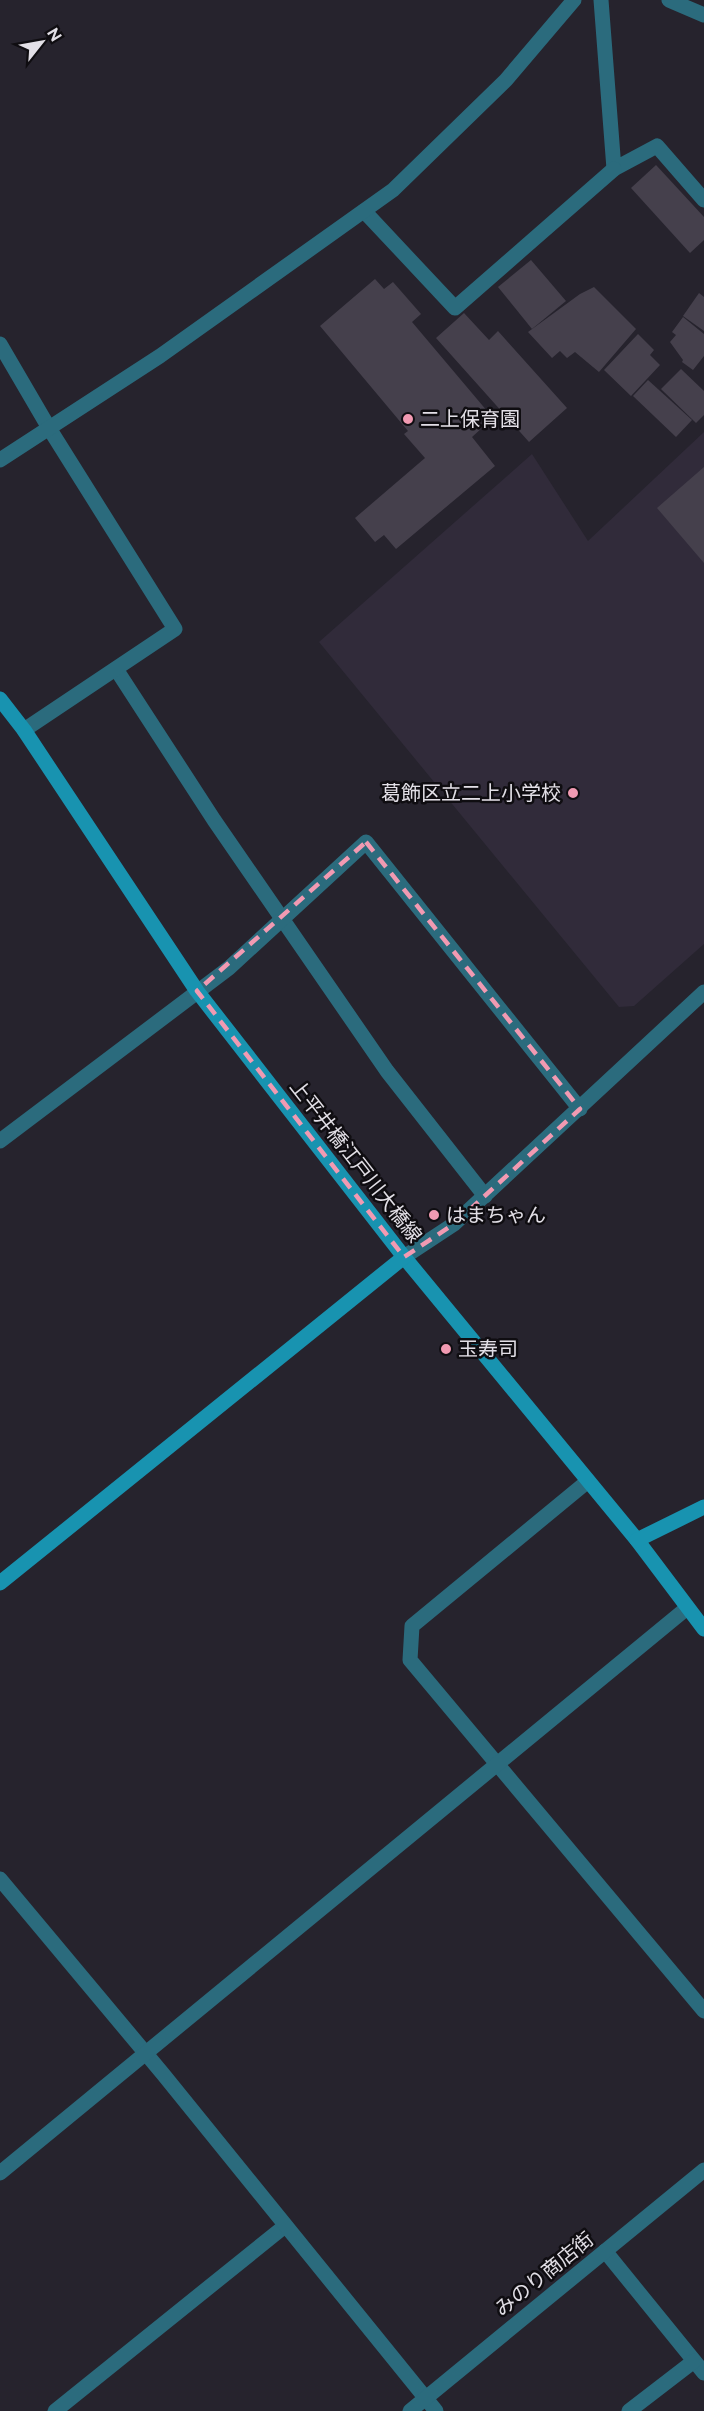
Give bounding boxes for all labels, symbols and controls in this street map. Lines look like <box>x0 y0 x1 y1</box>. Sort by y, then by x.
north arrow <box>12 12 72 72</box>
text: N <box>43 24 66 45</box>
place label: 二上保育園 <box>420 407 520 431</box>
marker: 二上保育園 <box>401 412 415 426</box>
place label: 葛飾区立二上小学校 <box>381 781 561 805</box>
marker: 葛飾区立二上小学校 <box>566 786 580 800</box>
street label: 上平井橋江戸川大橋線 <box>285 1075 427 1247</box>
place label: はまちゃん <box>446 1203 546 1227</box>
marker: はまちゃん <box>427 1208 441 1222</box>
place label: 玉寿司 <box>458 1337 518 1361</box>
marker: 玉寿司 <box>439 1342 453 1356</box>
street label: みのり商店街 <box>490 2227 598 2321</box>

